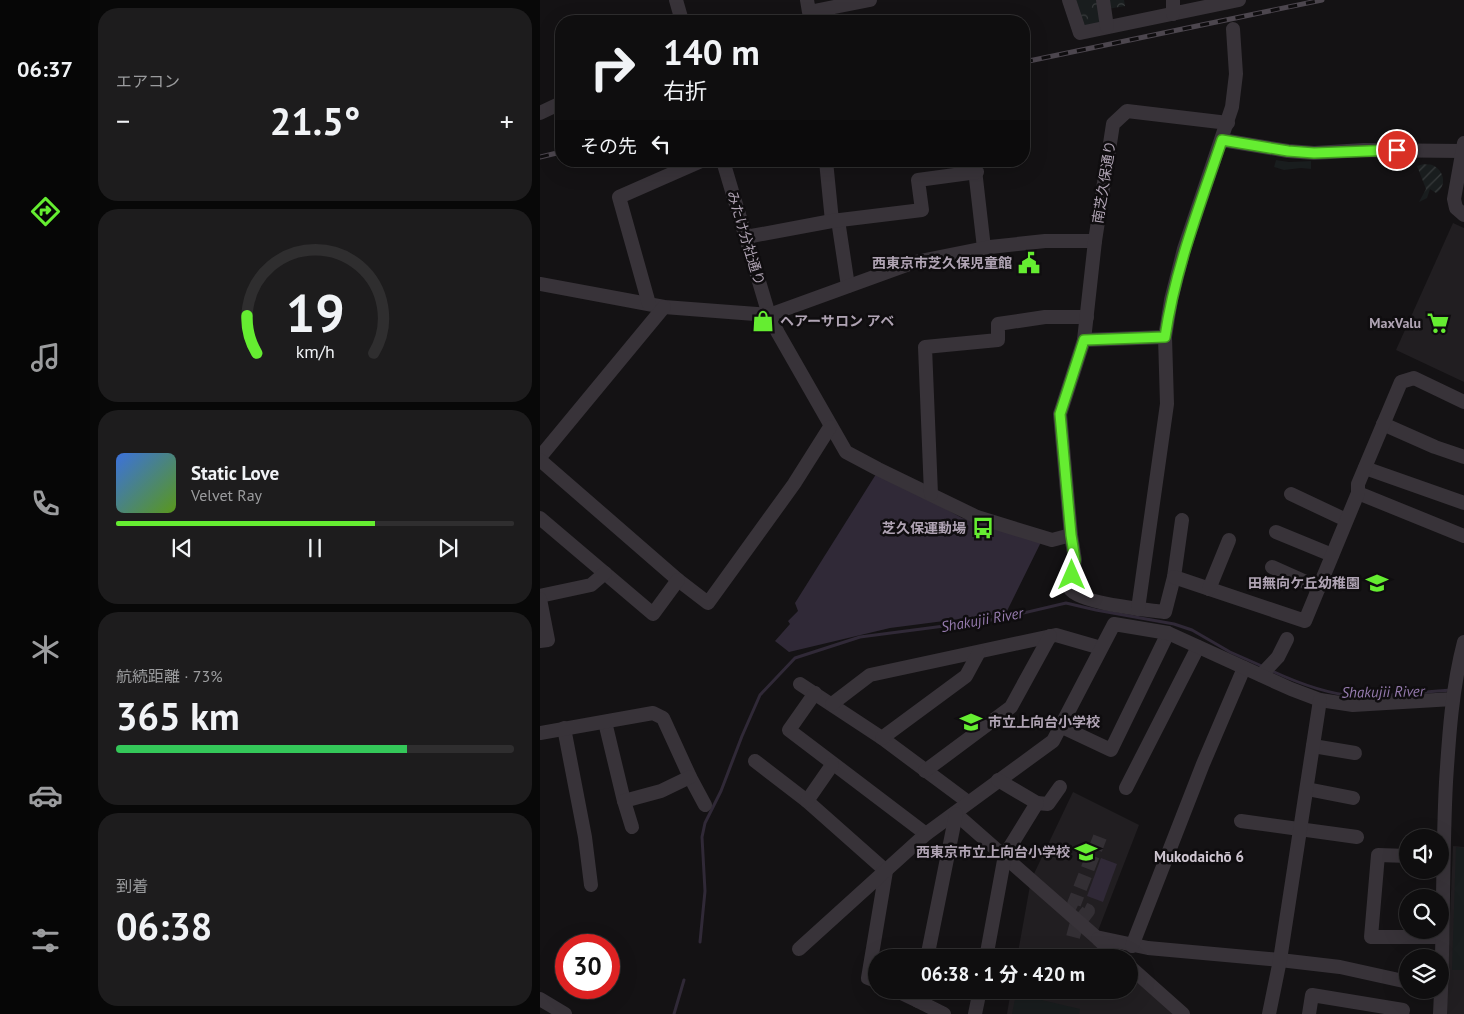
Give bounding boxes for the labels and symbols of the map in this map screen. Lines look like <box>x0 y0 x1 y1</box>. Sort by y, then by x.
pin <box>1376 129 1418 171</box>
street label: 南芝久保通り <box>1089 139 1119 225</box>
street label: みたけ分社通り <box>723 189 769 287</box>
public building icon: 西東京市芝久保児童館 <box>1016 250 1042 276</box>
place label: 西東京市芝久保児童館 <box>872 254 1012 272</box>
shop icon: ヘアーサロン アベ <box>750 308 776 334</box>
supermarket icon: MaxValu <box>1425 310 1451 336</box>
place label: ヘアーサロン アベ <box>780 312 894 330</box>
place label: MaxValu <box>1369 314 1421 332</box>
bus stop icon: 芝久保運動場 <box>970 515 996 541</box>
place label: 芝久保運動場 <box>882 519 966 537</box>
position arrow <box>1045 548 1097 600</box>
school or university icon: 田無向ケ丘幼稚園 <box>1364 570 1390 596</box>
place label: 田無向ケ丘幼稚園 <box>1248 574 1360 592</box>
water label: Shakujii River <box>939 603 1026 636</box>
water label: Shakujii River <box>1341 681 1426 702</box>
school or university icon: 市立上向台小学校 <box>958 709 984 735</box>
place label: 市立上向台小学校 <box>988 713 1100 731</box>
school or university icon: 西東京市立上向台小学校 <box>1073 839 1099 865</box>
place label: 西東京市立上向台小学校 <box>916 843 1070 861</box>
district label: Mukodaichō 6 <box>1154 847 1244 866</box>
speed limit sign: 30 <box>555 934 620 999</box>

